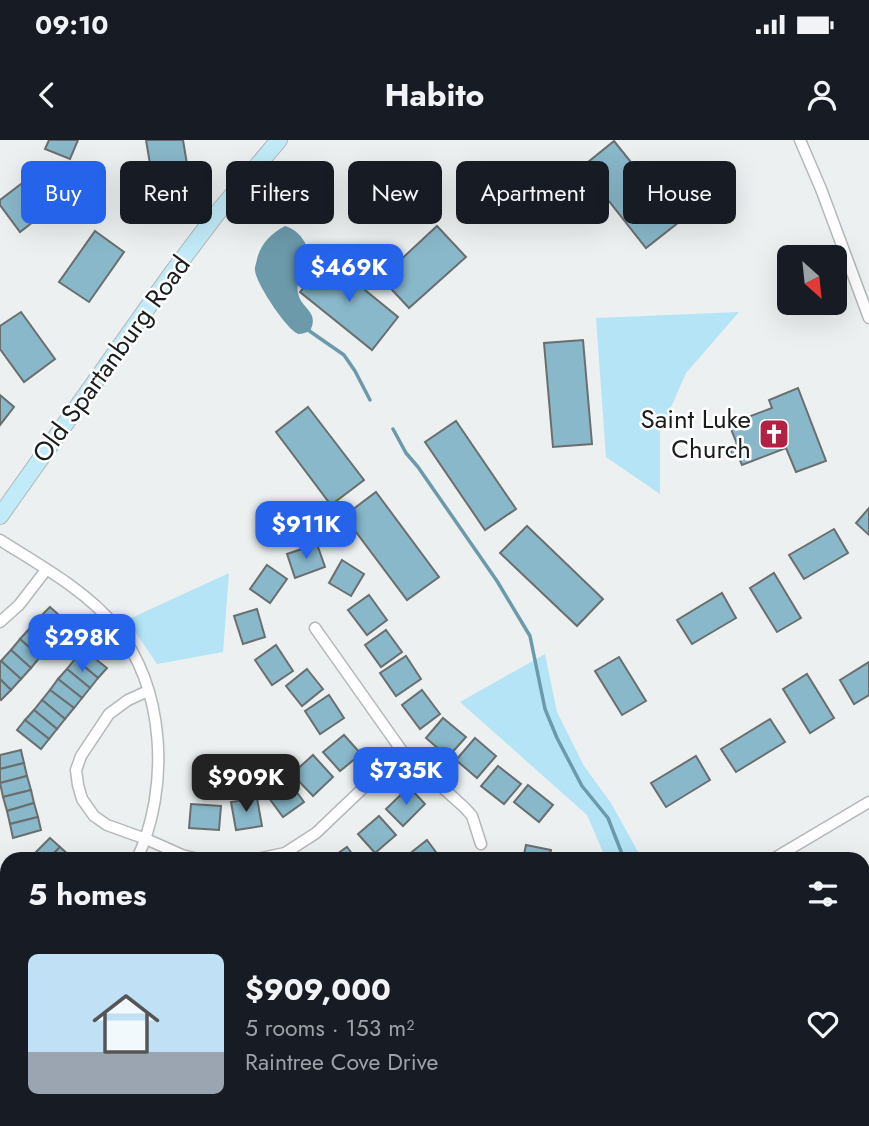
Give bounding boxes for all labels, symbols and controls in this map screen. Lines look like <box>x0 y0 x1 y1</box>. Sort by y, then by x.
text: 09:10 <box>35 6 108 44</box>
text: Habito <box>384 72 485 118</box>
icon: back <box>28 76 66 114</box>
icon: person <box>803 76 841 114</box>
chip: Buy <box>21 161 106 224</box>
chip: Rent <box>120 161 212 224</box>
chip: Filters <box>226 161 334 224</box>
chip: New <box>348 161 442 224</box>
chip: Apartment <box>456 161 609 224</box>
chip: House <box>623 161 736 224</box>
pin: $469K <box>300 244 398 304</box>
north arrow <box>777 245 847 315</box>
map controls <box>777 245 847 315</box>
street label: Old Spartanburg Road <box>23 248 199 470</box>
text: $469K <box>310 250 388 284</box>
place label: Saint Luke Church <box>641 400 751 468</box>
church icon: Saint Luke Church <box>757 417 791 451</box>
pin: $911K <box>257 502 355 561</box>
text: $911K <box>271 507 341 541</box>
pin: $298K <box>33 615 131 674</box>
text: $298K <box>44 620 120 654</box>
pin: $735K <box>357 748 455 807</box>
text: $735K <box>369 753 443 787</box>
pin: $909K <box>197 754 295 814</box>
text: $909K <box>208 760 284 794</box>
text: 5 homes <box>28 873 147 916</box>
icon: filters <box>804 875 842 913</box>
text: $909,000 <box>245 968 391 1011</box>
icon: home <box>84 982 168 1066</box>
icon: heart <box>804 1005 842 1043</box>
text: 5 rooms · 153 m² <box>245 1011 414 1045</box>
text: Raintree Cove Drive <box>245 1045 438 1079</box>

